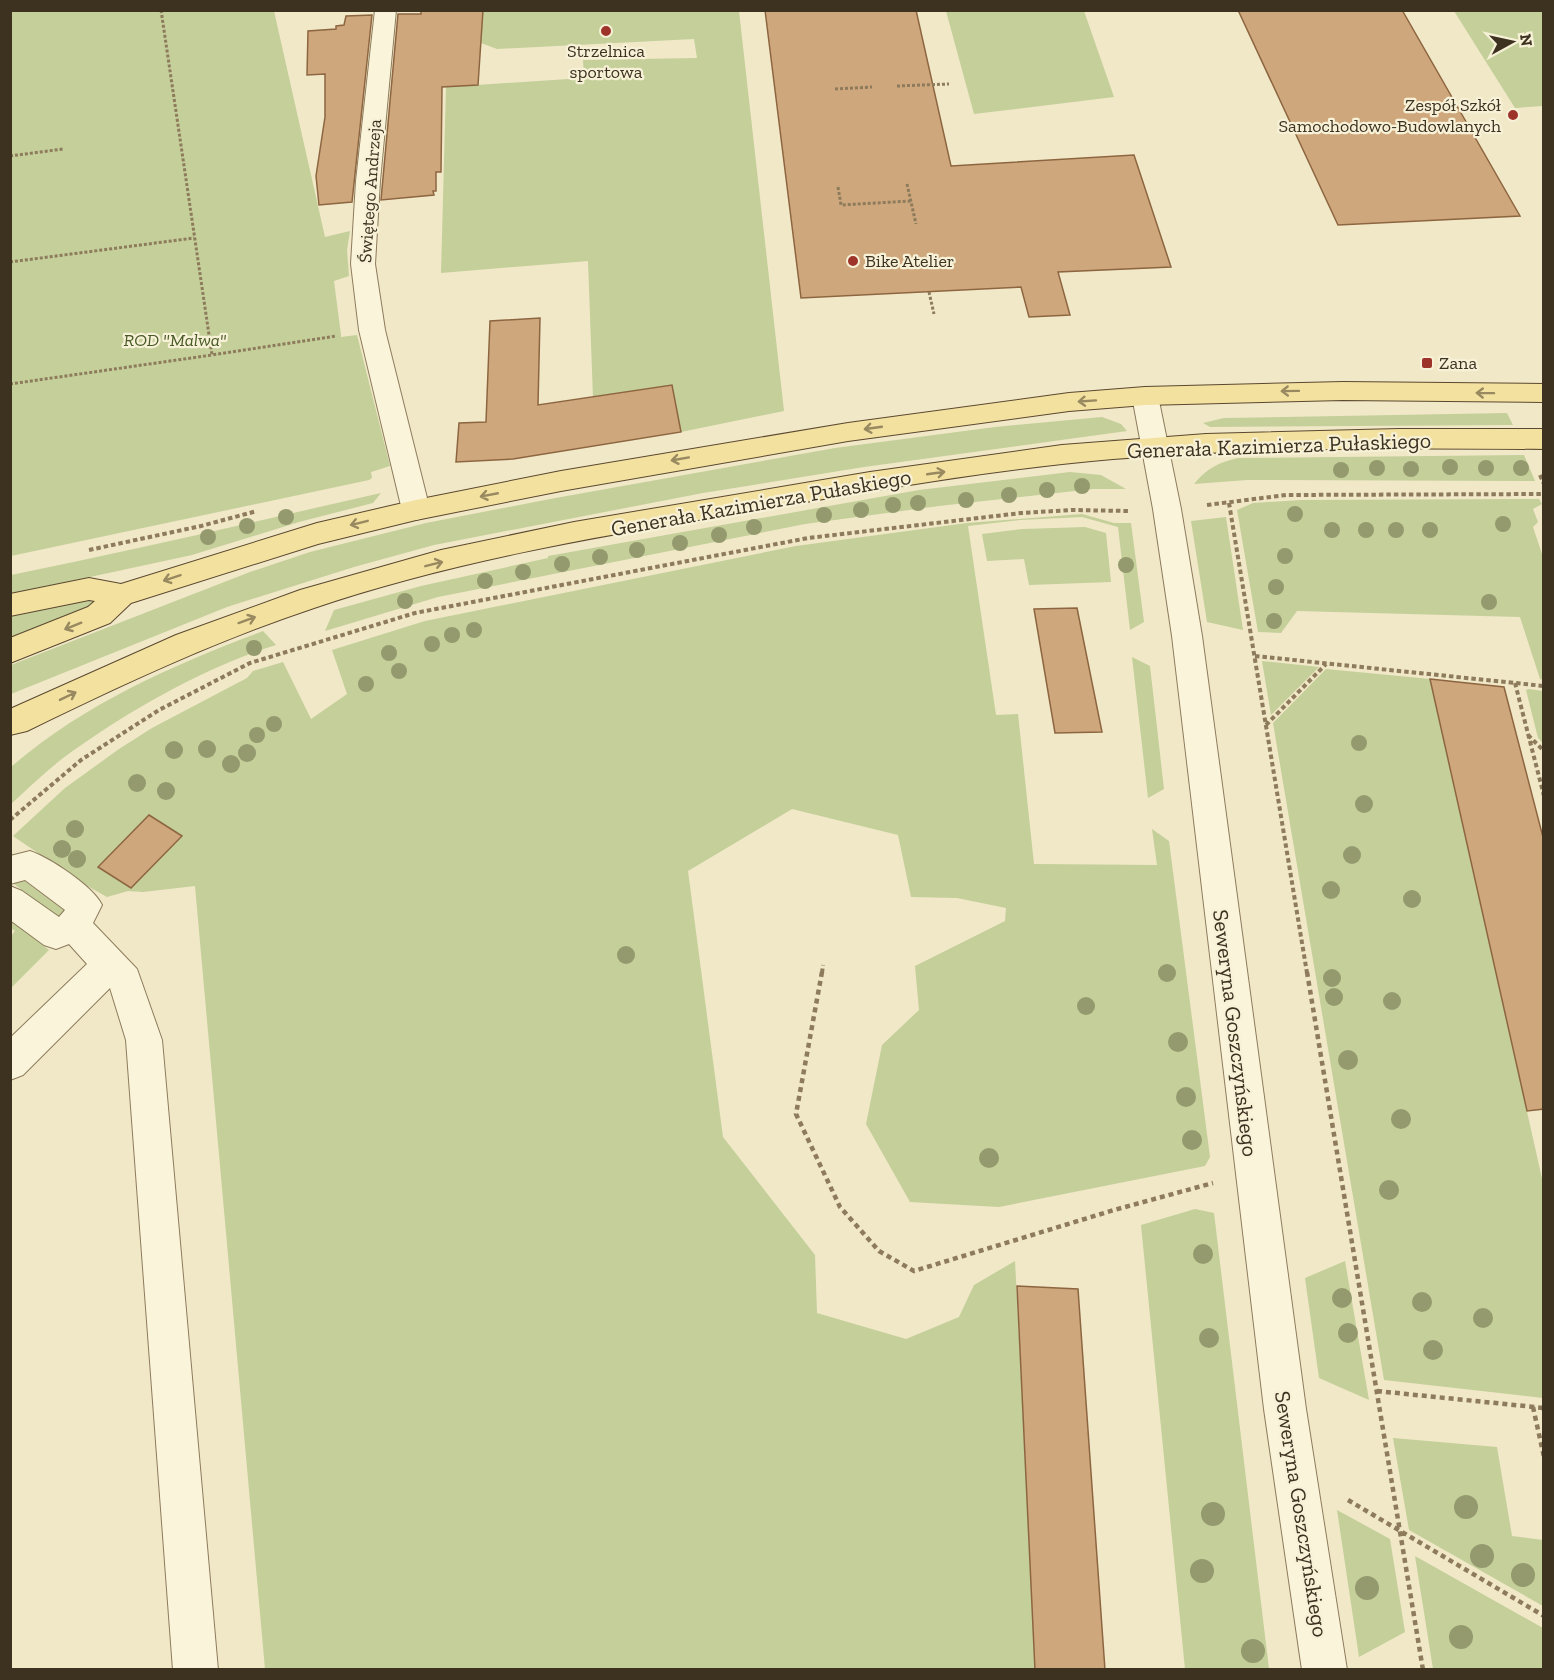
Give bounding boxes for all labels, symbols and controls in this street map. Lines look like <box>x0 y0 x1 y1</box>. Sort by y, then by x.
north arrow <box>1482 12 1542 72</box>
marker: Strzelnica sportowa <box>599 24 613 38</box>
text: N <box>1516 33 1537 47</box>
place label: Strzelnica sportowa <box>567 40 645 83</box>
place label: Zespół Szkół Samochodowo-Budowlanych <box>1279 94 1501 137</box>
marker: Zespół Szkół Samochodowo-Budowlanych <box>1506 108 1520 122</box>
street label: Świętego Andrzeja <box>354 118 386 264</box>
place label: Bike Atelier <box>865 250 954 272</box>
marker: Bike Atelier <box>846 254 860 268</box>
park label: ROD "Malwa" <box>124 329 227 351</box>
place label: Zana <box>1439 352 1477 374</box>
marker: Zana <box>1420 356 1434 370</box>
one-way arrow <box>1281 386 1301 397</box>
one-way arrow <box>1476 387 1496 398</box>
one-way arrow <box>1077 395 1097 406</box>
one-way arrow <box>863 423 883 434</box>
street label: Generała Kazimierza Pułaskiego <box>1127 427 1431 464</box>
one-way arrow <box>671 454 690 465</box>
street label: Generała Kazimierza Pułaskiego <box>609 463 913 542</box>
one-way arrow <box>925 467 945 478</box>
one-way arrow <box>479 490 499 501</box>
one-way arrow <box>350 518 369 530</box>
one-way arrow <box>424 557 443 569</box>
one-way arrow <box>163 574 182 585</box>
one-way arrow <box>238 613 256 624</box>
one-way arrow <box>64 621 83 632</box>
one-way arrow <box>59 690 77 702</box>
street label: Seweryna Goszczyńskiego <box>1207 908 1264 1158</box>
street label: Seweryna Goszczyńskiego <box>1269 1389 1334 1639</box>

